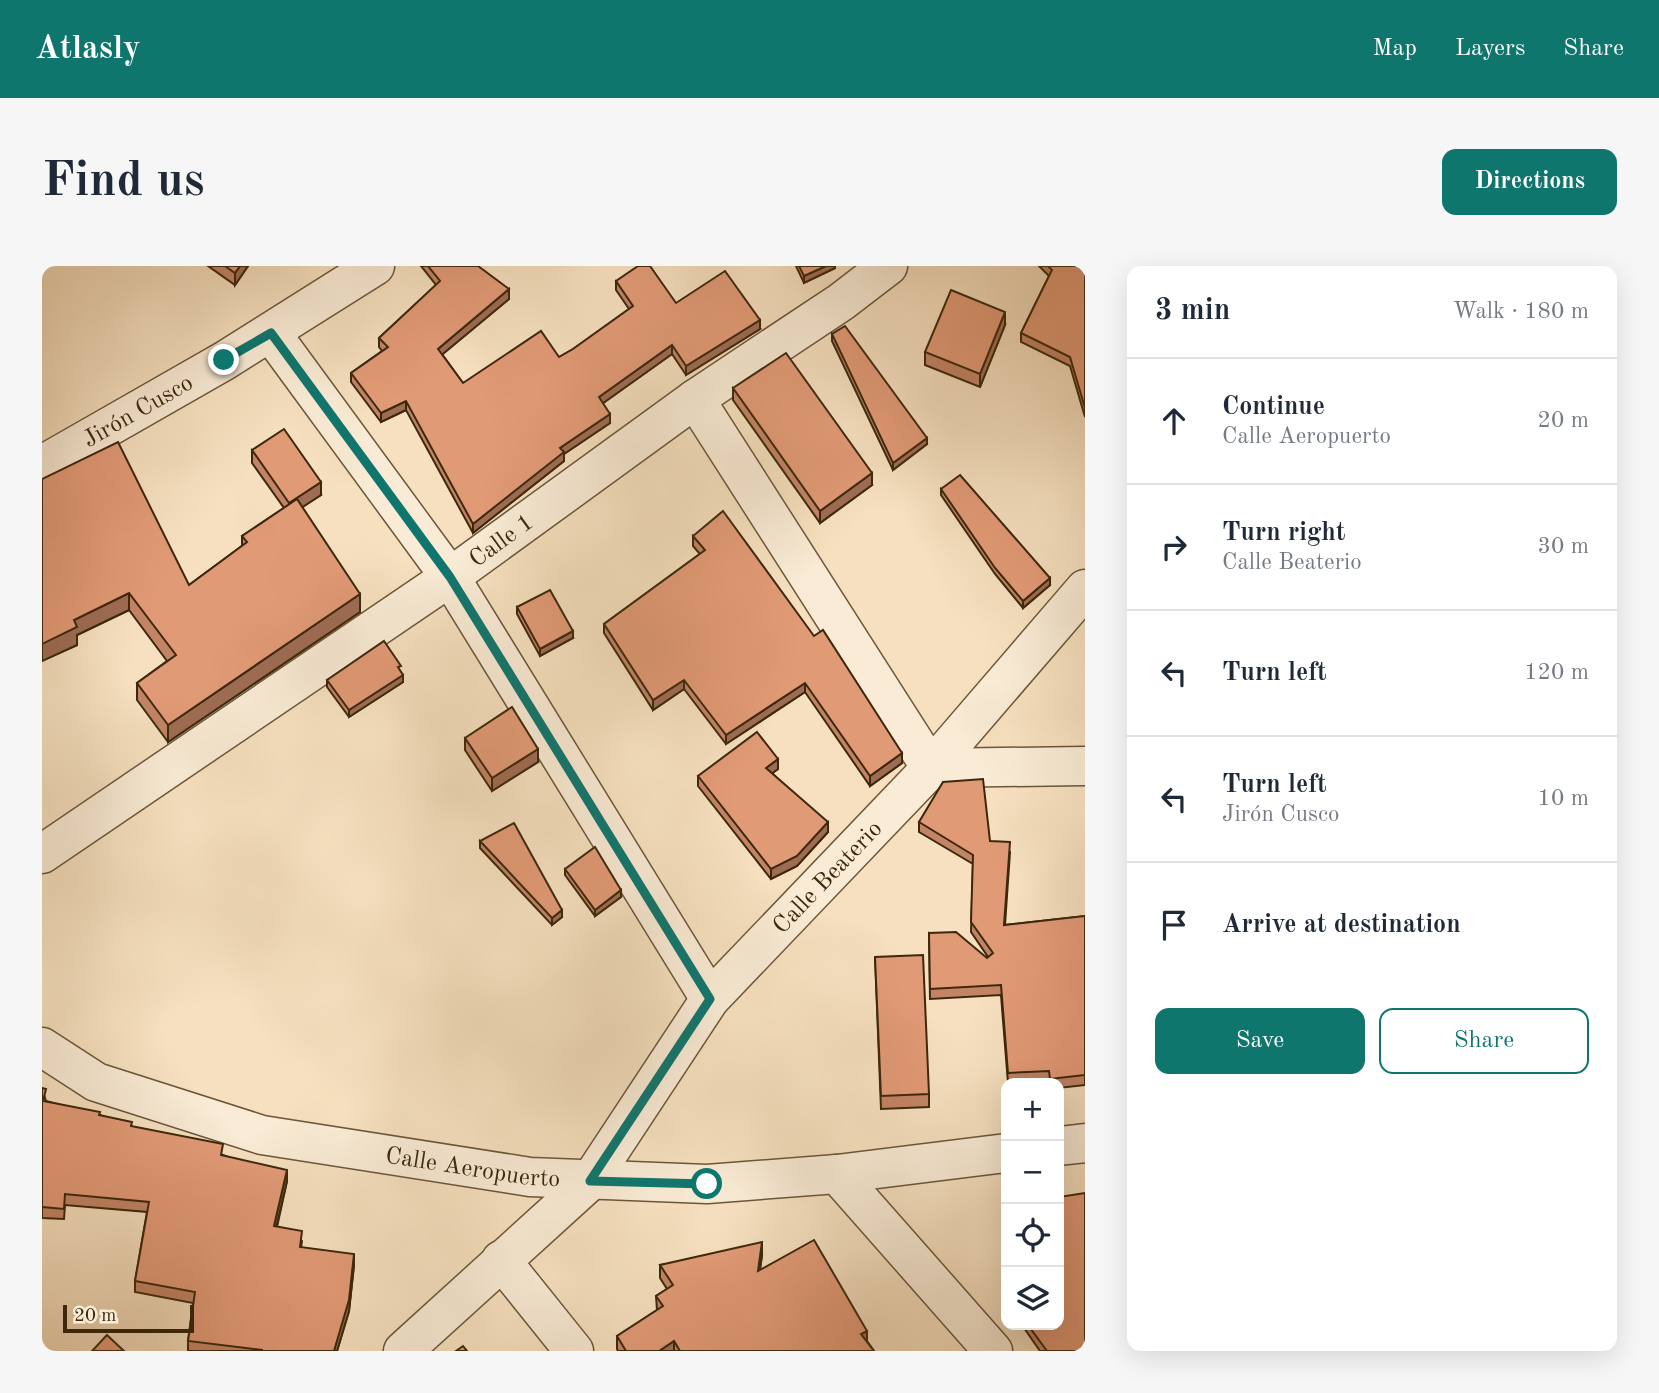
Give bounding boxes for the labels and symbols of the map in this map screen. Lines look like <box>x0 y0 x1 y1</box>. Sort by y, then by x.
route end <box>208 344 239 375</box>
street label: Jirón Cusco <box>79 371 198 453</box>
street label: Calle 1 <box>466 511 538 573</box>
street label: Calle Beaterio <box>769 817 888 939</box>
street label: Calle Aeropuerto <box>384 1145 561 1192</box>
route start <box>691 1168 722 1199</box>
scale bar <box>63 1302 194 1334</box>

